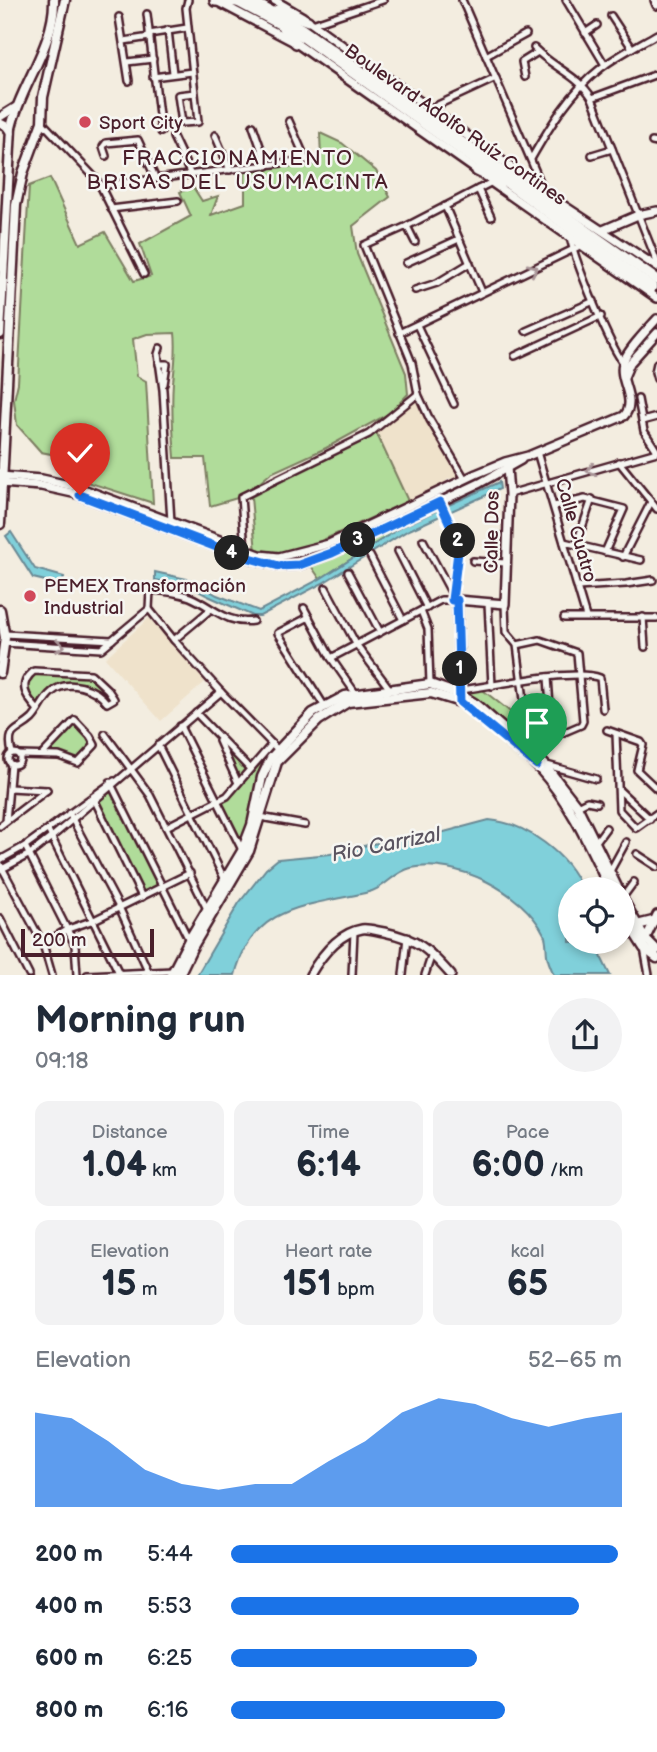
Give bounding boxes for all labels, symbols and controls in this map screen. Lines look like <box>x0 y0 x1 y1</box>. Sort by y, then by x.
street label: Boulevard Adolfo Ruíz Cortines <box>340 40 571 211</box>
place label: Sport City <box>99 112 183 135</box>
marker: Sport City <box>77 114 93 130</box>
district label: FRACCIONAMIENTO BRISAS DEL USUMACINTA <box>87 146 390 195</box>
one-way arrow <box>525 263 538 277</box>
pin <box>50 423 110 495</box>
icon: check <box>61 434 99 472</box>
one-way arrow <box>585 462 597 476</box>
street label: Calle Cuatro <box>550 476 601 585</box>
street label: Calle Dos <box>480 490 505 574</box>
pin: 3 <box>340 522 376 558</box>
pin: 2 <box>440 524 476 558</box>
text: 3 <box>352 528 363 551</box>
text: 2 <box>452 529 463 552</box>
pin: 4 <box>215 536 250 570</box>
text: 4 <box>226 541 237 564</box>
place label: PEMEX Transformación Industrial <box>44 575 246 620</box>
marker: PEMEX Transformación Industrial <box>22 588 38 604</box>
one-way arrow <box>55 638 66 653</box>
pin: 1 <box>442 652 477 686</box>
text: 1 <box>456 657 464 680</box>
pin <box>507 693 567 765</box>
icon: arrive <box>518 704 556 742</box>
water label: Rio Carrizal <box>329 821 444 867</box>
map controls <box>558 877 635 954</box>
button: locate <box>558 877 635 954</box>
scale bar <box>21 926 154 958</box>
text: 200 m <box>32 929 86 952</box>
text: Morning run <box>35 998 246 1043</box>
button: share <box>548 998 622 1072</box>
text: 09:18 <box>35 1047 89 1075</box>
text: Distance <box>92 1121 167 1144</box>
text: Time <box>307 1121 350 1144</box>
text: Pace <box>506 1121 549 1144</box>
text: 1.04 <box>82 1144 147 1187</box>
text: 6:14 <box>296 1144 361 1187</box>
text: 6:00 <box>472 1144 545 1187</box>
text: km <box>147 1159 177 1182</box>
text: /km <box>545 1159 583 1182</box>
text: Elevation <box>90 1240 169 1263</box>
text: Heart rate <box>285 1240 372 1263</box>
text: kcal <box>510 1240 545 1263</box>
text: 15 <box>102 1263 137 1306</box>
text: 151 <box>282 1263 332 1306</box>
text: 65 <box>507 1263 548 1306</box>
text: m <box>137 1278 157 1301</box>
text: bpm <box>332 1278 375 1301</box>
text: Elevation <box>35 1346 131 1374</box>
text: 52–65 m <box>528 1346 622 1374</box>
text: 200 m <box>35 1540 103 1568</box>
text: 5:44 <box>147 1540 193 1568</box>
text: 400 m <box>35 1592 103 1620</box>
text: 5:53 <box>147 1592 192 1620</box>
text: 600 m <box>35 1644 103 1672</box>
text: 6:25 <box>147 1644 192 1672</box>
text: 800 m <box>35 1696 103 1724</box>
text: 6:16 <box>147 1696 189 1724</box>

